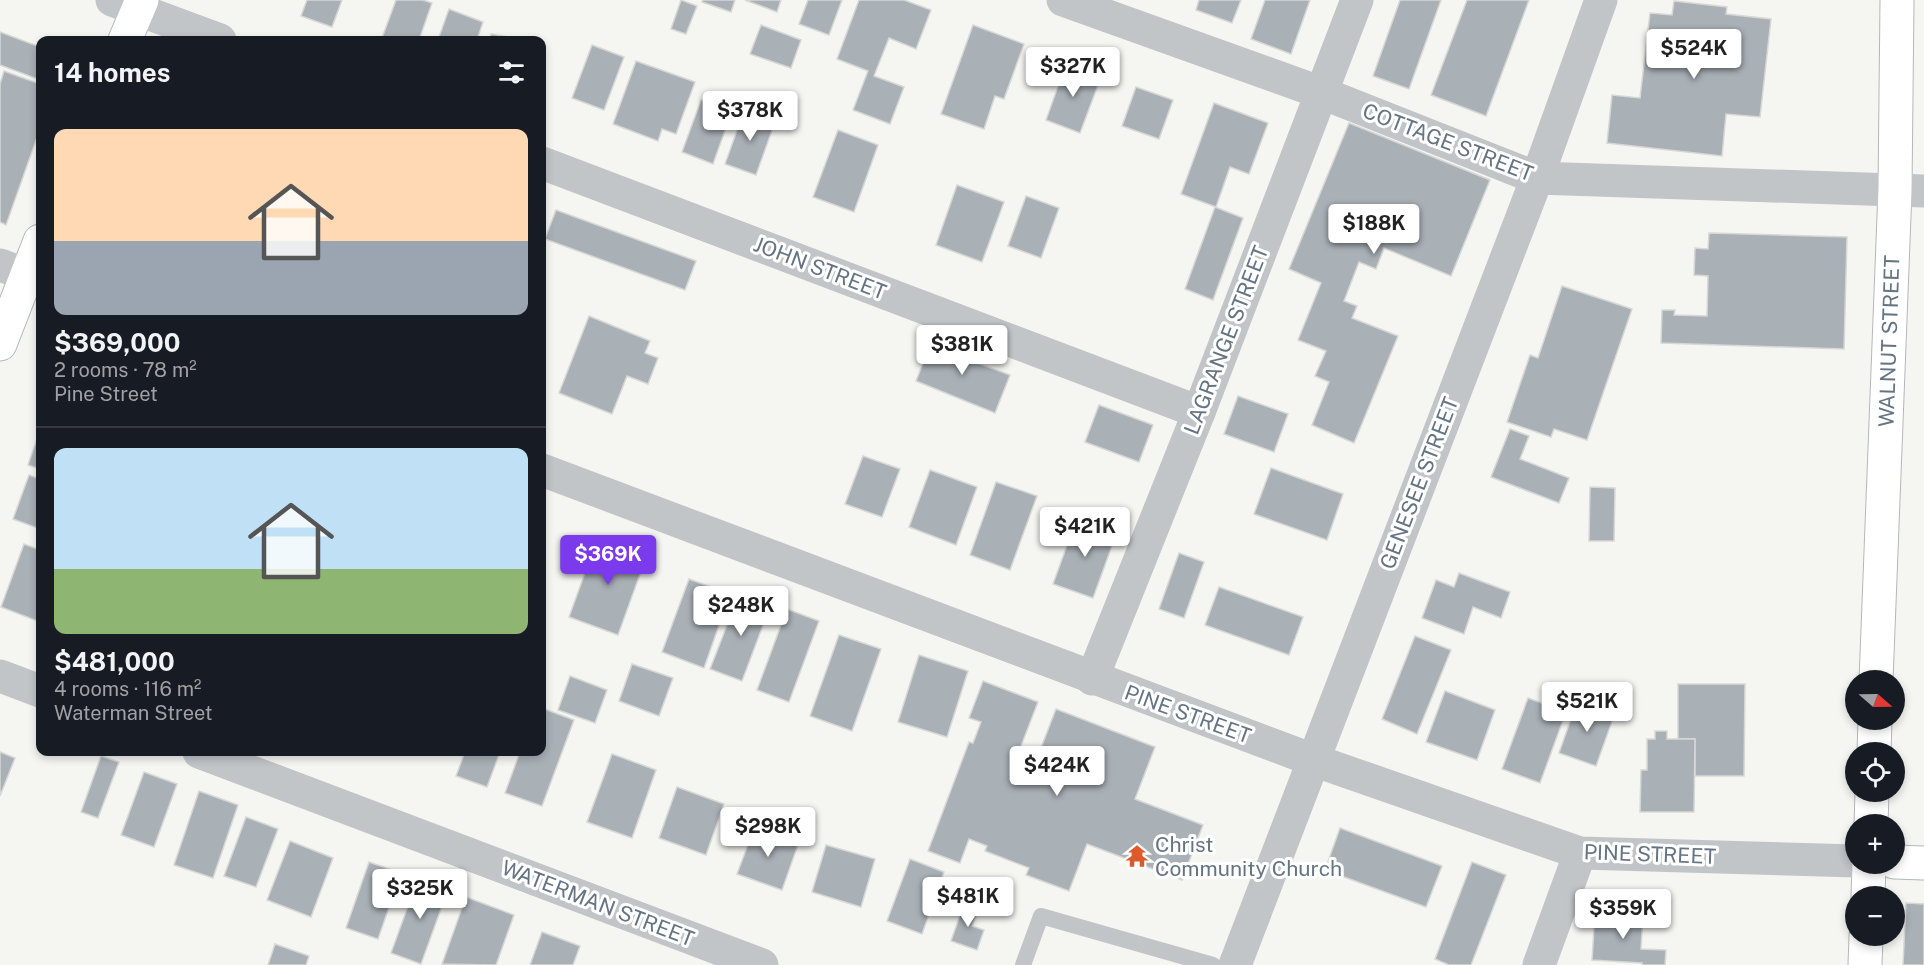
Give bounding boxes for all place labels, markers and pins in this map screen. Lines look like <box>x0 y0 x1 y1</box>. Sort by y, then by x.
pin: $524K <box>1652 29 1736 80</box>
pin: $327K <box>1031 47 1115 98</box>
pin: $378K <box>708 91 792 142</box>
pin: $188K <box>1332 204 1416 255</box>
pin: $381K <box>920 325 1004 376</box>
pin: $421K <box>1043 507 1127 558</box>
pin: $369K <box>566 535 650 586</box>
pin: $248K <box>699 586 783 637</box>
pin: $521K <box>1545 682 1629 733</box>
pin: $424K <box>1015 746 1099 797</box>
pin: $298K <box>726 807 810 858</box>
place label: Christ Community Church <box>1155 832 1342 881</box>
temple icon: Christ Community Church <box>1124 843 1150 869</box>
pin: $325K <box>378 869 462 920</box>
pin: $481K <box>926 877 1010 928</box>
pin: $359K <box>1581 889 1665 940</box>

